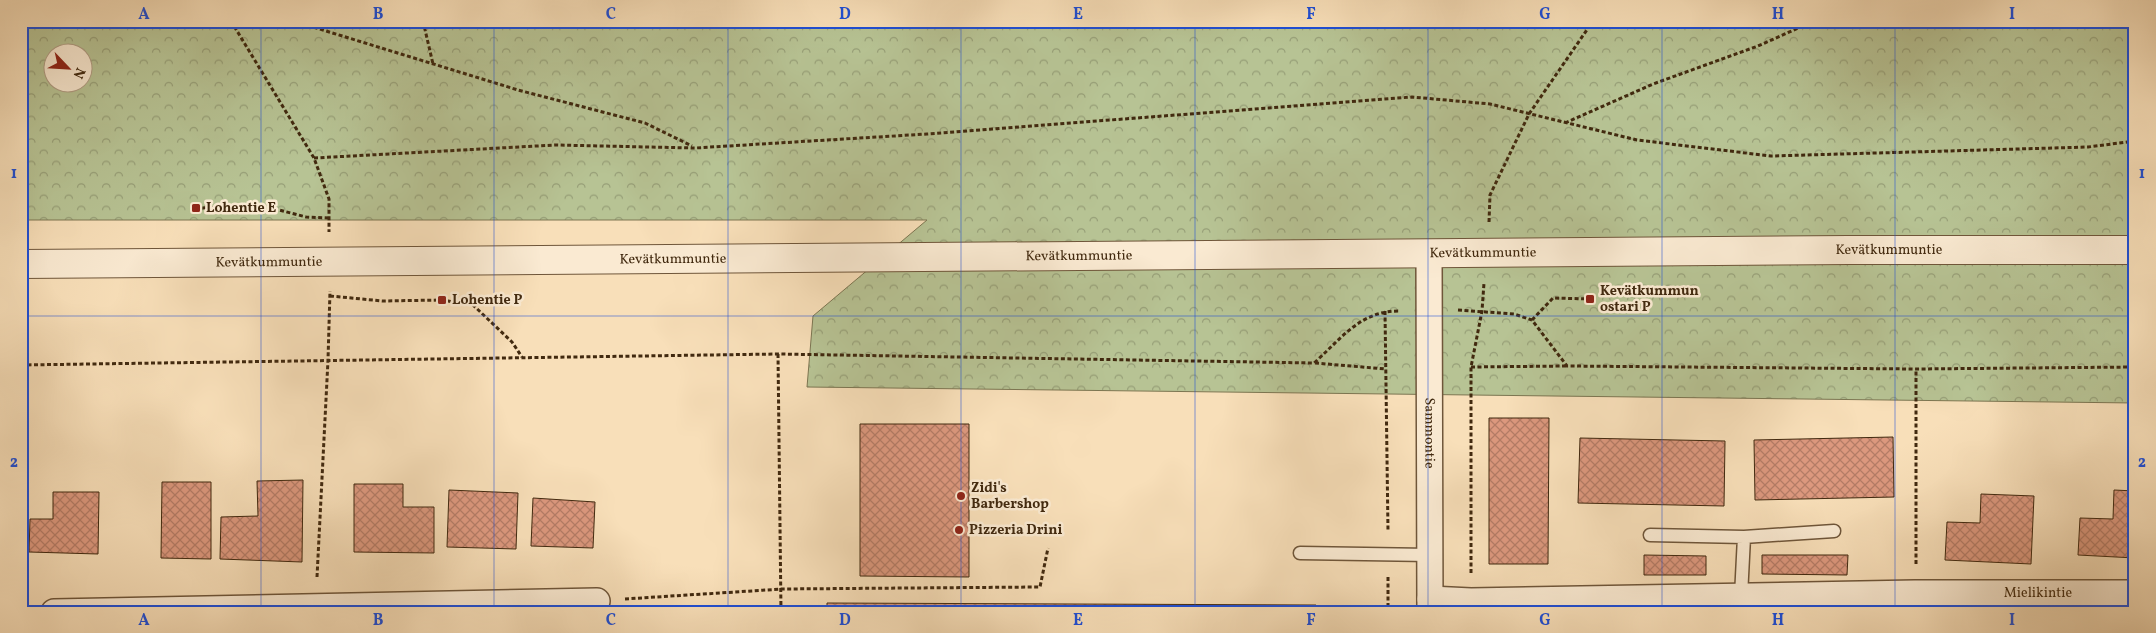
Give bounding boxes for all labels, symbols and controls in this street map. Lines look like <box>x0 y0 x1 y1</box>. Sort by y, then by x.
text: A <box>138 4 150 26</box>
text: B <box>373 4 384 26</box>
text: C <box>606 4 616 26</box>
text: D <box>839 4 851 26</box>
text: E <box>1073 4 1083 26</box>
text: F <box>1306 4 1316 26</box>
text: G <box>1539 4 1551 26</box>
text: H <box>1772 4 1784 26</box>
text: I <box>2009 4 2015 26</box>
north arrow <box>42 42 92 92</box>
text: N <box>68 64 89 81</box>
text: 1 <box>11 163 17 185</box>
text: 1 <box>2139 163 2145 185</box>
place label: Lohentie E <box>206 199 276 218</box>
marker: Lohentie E <box>190 202 202 214</box>
street label: Kevätkummuntie <box>1835 240 1943 260</box>
street label: Kevätkummuntie <box>1429 243 1537 263</box>
street label: Kevätkummuntie <box>1025 246 1133 266</box>
street label: Kevätkummuntie <box>619 249 727 269</box>
street label: Kevätkummuntie <box>215 252 323 272</box>
place label: Kevätkummun ostari P <box>1600 282 1699 317</box>
place label: Lohentie P <box>452 291 522 310</box>
marker: Kevätkummun ostari P <box>1584 293 1596 305</box>
marker: Lohentie P <box>436 294 448 306</box>
street label: Sammontie <box>1420 397 1439 469</box>
text: 2 <box>10 452 18 474</box>
text: 2 <box>2138 452 2146 474</box>
place label: Zidi's Barbershop <box>971 479 1049 514</box>
marker: Zidi's Barbershop <box>955 490 967 502</box>
place label: Pizzeria Drini <box>969 521 1062 540</box>
marker: Pizzeria Drini <box>953 524 965 536</box>
street label: Mielikintie <box>2004 584 2072 603</box>
text: A <box>138 610 150 632</box>
text: B <box>373 610 384 632</box>
text: C <box>606 610 616 632</box>
text: D <box>839 610 851 632</box>
text: E <box>1073 610 1083 632</box>
text: F <box>1306 610 1316 632</box>
text: G <box>1539 610 1551 632</box>
text: H <box>1772 610 1784 632</box>
text: I <box>2009 610 2015 632</box>

